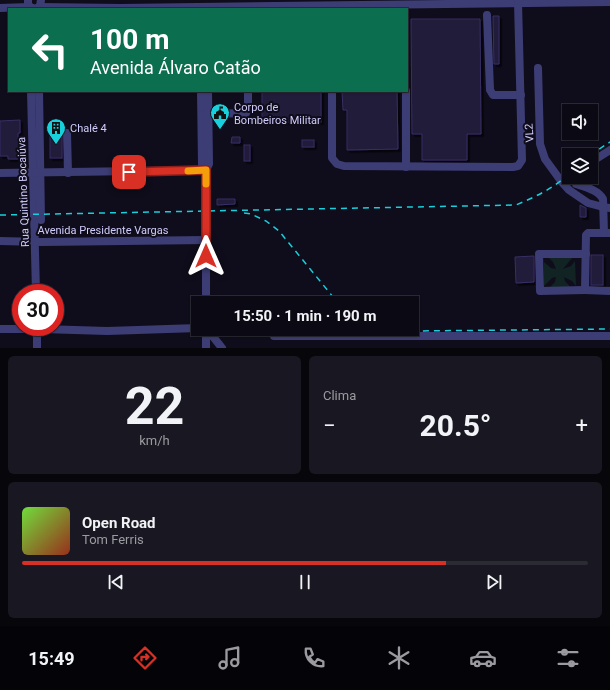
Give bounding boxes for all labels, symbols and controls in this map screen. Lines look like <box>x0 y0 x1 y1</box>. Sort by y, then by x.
text: 100 m <box>90 23 169 56</box>
icon: left <box>24 24 76 76</box>
text: Avenida Álvaro Catão <box>90 57 261 78</box>
place label: Corpo de Bombeiros Militar <box>234 101 321 127</box>
public building icon: Corpo de Bombeiros Militar <box>209 102 231 130</box>
map controls <box>562 104 598 184</box>
button: sound <box>562 104 598 140</box>
building icon: Chalé 4 <box>45 117 67 145</box>
place label: Chalé 4 <box>70 122 107 135</box>
street label: VL2 <box>523 123 536 143</box>
street label: Rua Quintino Bocaiúva <box>15 137 32 247</box>
button: layers <box>562 148 598 184</box>
pin <box>112 155 146 189</box>
icon: arrive <box>118 161 140 183</box>
street label: Avenida Presidente Vargas <box>38 224 169 237</box>
position arrow <box>185 235 227 277</box>
speed limit sign: 30 <box>12 284 64 336</box>
text: 15:50 · 1 min · 190 m <box>234 307 376 325</box>
text: 22 <box>125 376 184 437</box>
text: Clima <box>323 388 356 403</box>
text: 20.5° <box>420 408 492 443</box>
text: − <box>323 413 336 438</box>
text: + <box>576 413 588 438</box>
text: km/h <box>139 433 170 448</box>
text: Open Road <box>82 514 156 532</box>
text: Tom Ferris <box>82 532 144 547</box>
icon: previous <box>105 571 127 593</box>
icon: pause <box>294 571 316 593</box>
icon: next <box>483 571 505 593</box>
icon: directions <box>131 644 159 672</box>
icon: music <box>216 644 244 672</box>
icon: phone <box>300 644 328 672</box>
icon: climate <box>385 644 413 672</box>
icon: car <box>469 644 497 672</box>
icon: filters <box>554 644 582 672</box>
text: 15:49 <box>28 648 75 669</box>

